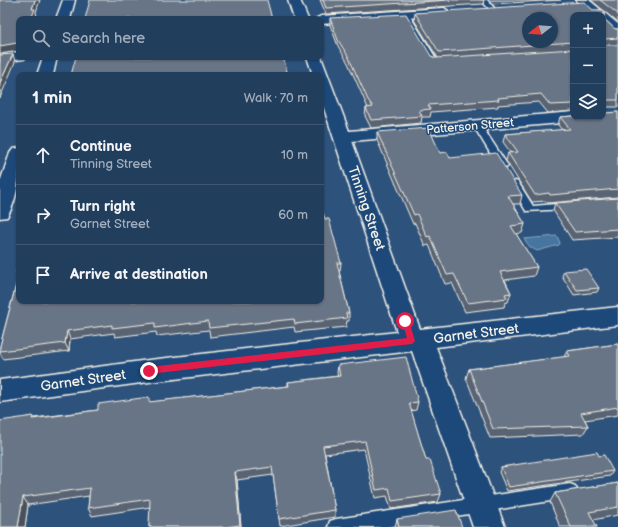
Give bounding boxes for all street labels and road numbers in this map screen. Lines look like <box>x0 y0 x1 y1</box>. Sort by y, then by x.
street label: Patterson Street <box>426 115 515 138</box>
street label: Tinning Street <box>344 164 389 253</box>
street label: Garnet Street <box>432 320 520 347</box>
street label: Garnet Street <box>39 366 127 395</box>

